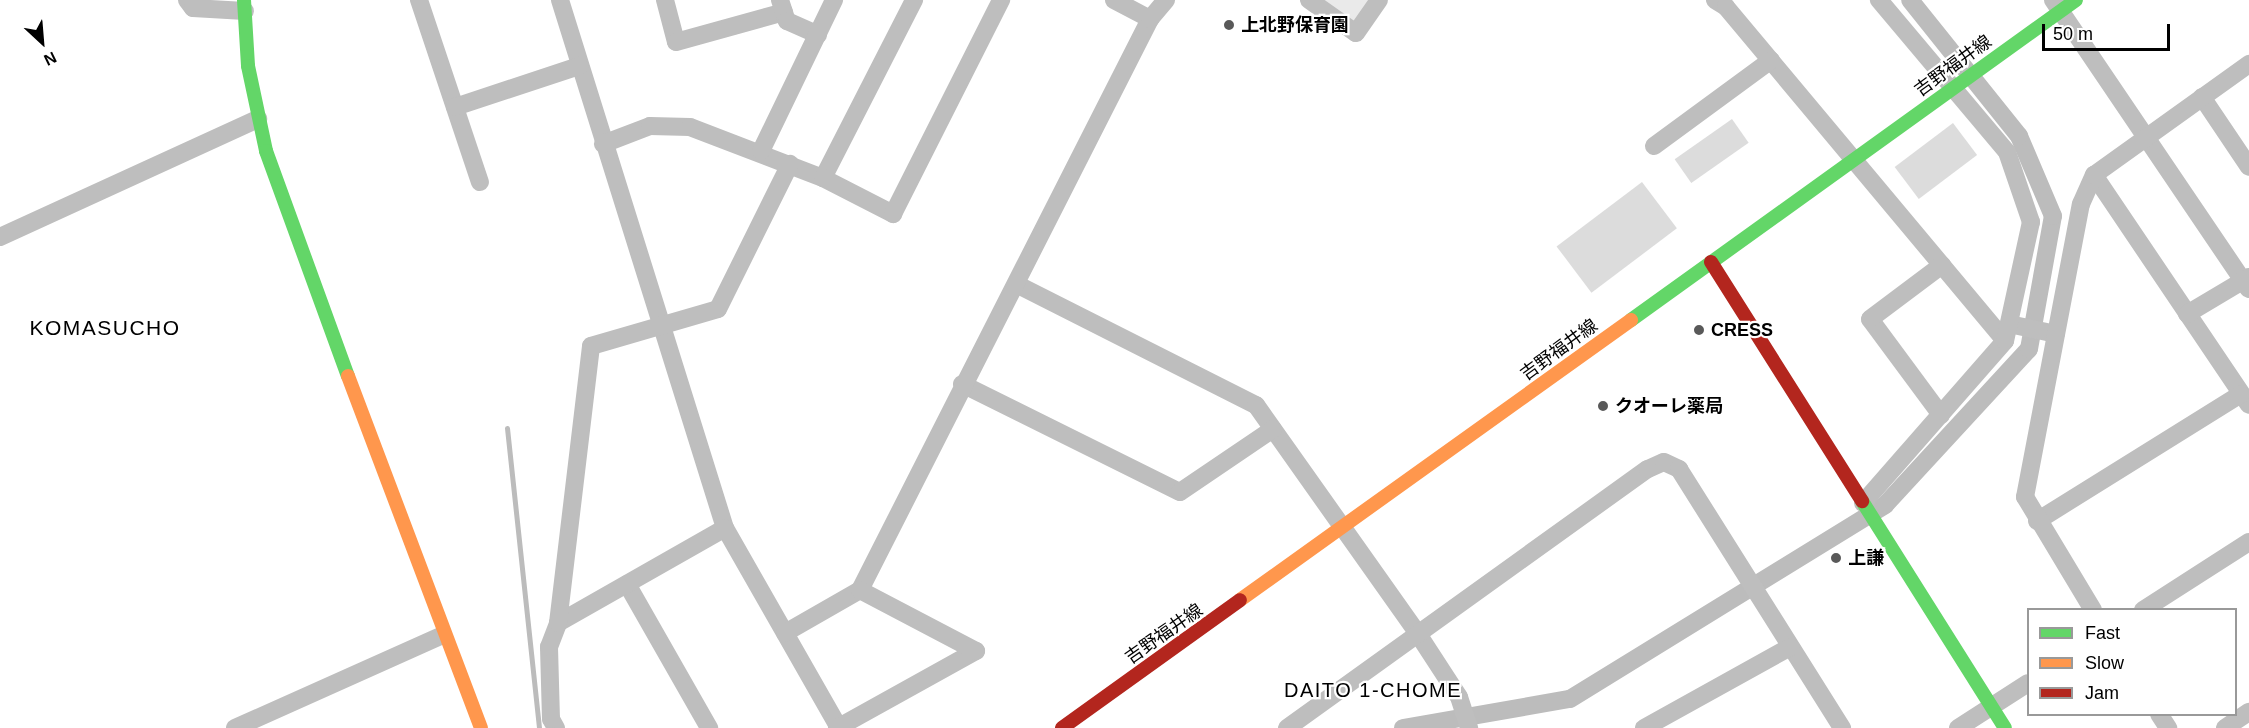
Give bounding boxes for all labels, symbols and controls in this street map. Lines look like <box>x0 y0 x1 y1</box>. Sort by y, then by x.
north arrow <box>12 12 72 72</box>
scale bar <box>2045 12 2172 50</box>
place label: 上北野保育園 <box>1241 14 1349 36</box>
marker: 上北野保育園 <box>1222 18 1236 32</box>
text: 50 m <box>2053 24 2093 44</box>
street label: 吉野福井線 <box>1910 31 1996 101</box>
text: N <box>41 48 59 69</box>
district label: KOMASUCHO <box>29 315 181 341</box>
street label: 吉野福井線 <box>1516 315 1602 385</box>
place label: CRESS <box>1711 319 1773 341</box>
marker: CRESS <box>1692 323 1706 337</box>
place label: クオーレ薬局 <box>1615 395 1723 417</box>
marker: クオーレ薬局 <box>1596 399 1610 413</box>
place label: 上謙 <box>1848 547 1884 569</box>
marker: 上謙 <box>1829 551 1843 565</box>
street label: 吉野福井線 <box>1121 599 1207 669</box>
legend <box>2027 608 2237 716</box>
text: Fast <box>2085 623 2120 643</box>
text: Slow <box>2085 653 2124 673</box>
district label: DAITO 1-CHOME <box>1284 678 1462 702</box>
text: Jam <box>2085 683 2119 703</box>

